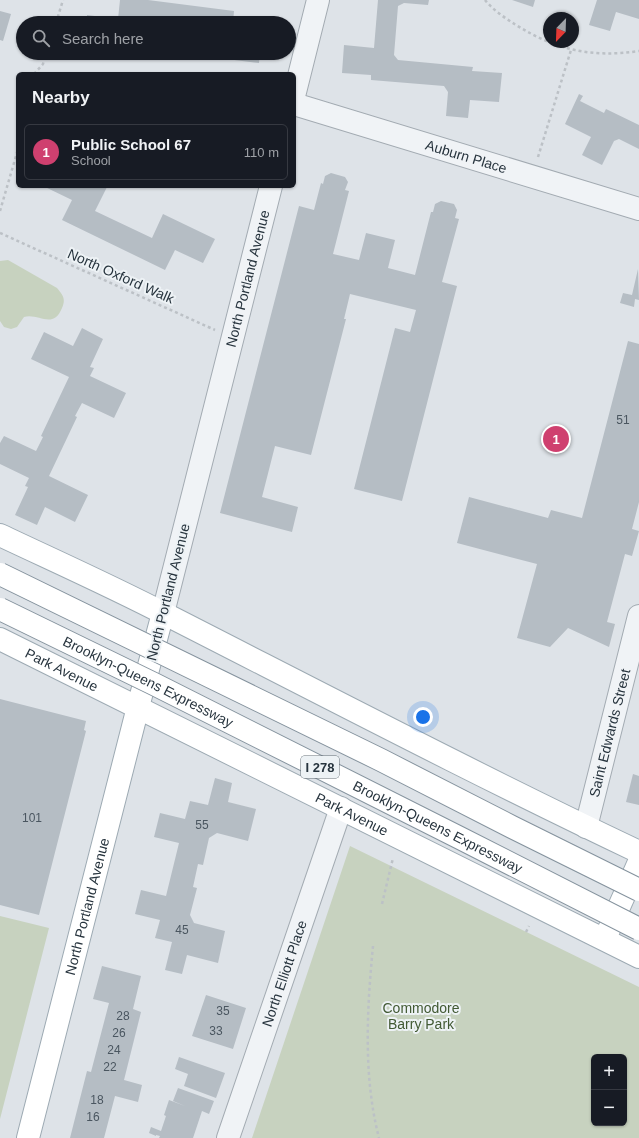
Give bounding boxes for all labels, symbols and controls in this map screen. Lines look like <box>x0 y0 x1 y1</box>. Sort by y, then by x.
north arrow <box>543 12 579 48</box>
search box <box>16 16 296 60</box>
icon: search <box>30 27 52 49</box>
text: Search here <box>62 30 144 47</box>
text: Nearby <box>32 88 90 107</box>
text: Public School 67 <box>71 136 191 153</box>
street label: Auburn Place <box>424 137 509 176</box>
text: 1 <box>42 145 50 160</box>
text: 110 m <box>244 145 279 160</box>
text: School <box>71 153 111 168</box>
street label: North Portland Avenue <box>223 208 273 349</box>
street label: North Oxford Walk <box>65 245 178 307</box>
house number: 51 <box>616 413 630 427</box>
pin: 1 <box>543 424 569 454</box>
street label: North Portland Avenue <box>143 522 193 662</box>
street label: Brooklyn-Queens Expressway <box>60 633 236 731</box>
street label: Park Avenue <box>23 645 101 695</box>
street label: Saint Edwards Street <box>586 667 633 799</box>
your location <box>413 707 433 727</box>
road number: I 278 <box>301 756 339 778</box>
street label: Brooklyn-Queens Expressway <box>350 777 525 876</box>
street label: Park Avenue <box>313 789 391 839</box>
house number: 101 <box>22 811 42 825</box>
house number: 55 <box>195 818 209 832</box>
street label: North Portland Avenue <box>62 836 112 977</box>
street label: North Elliott Place <box>259 918 310 1029</box>
house number: 45 <box>175 923 189 937</box>
park label: Commodore Barry Park <box>382 1000 460 1032</box>
house number: 35 <box>216 1004 230 1018</box>
house number: 28 <box>116 1009 130 1023</box>
house number: 33 <box>209 1024 223 1038</box>
house number: 26 <box>112 1026 126 1040</box>
house number: 24 <box>107 1043 121 1057</box>
map controls <box>591 1054 627 1126</box>
button: + <box>591 1054 627 1090</box>
house number: 22 <box>103 1060 117 1074</box>
button: − <box>591 1090 627 1126</box>
house number: 18 <box>90 1093 104 1107</box>
house number: 16 <box>86 1110 100 1124</box>

